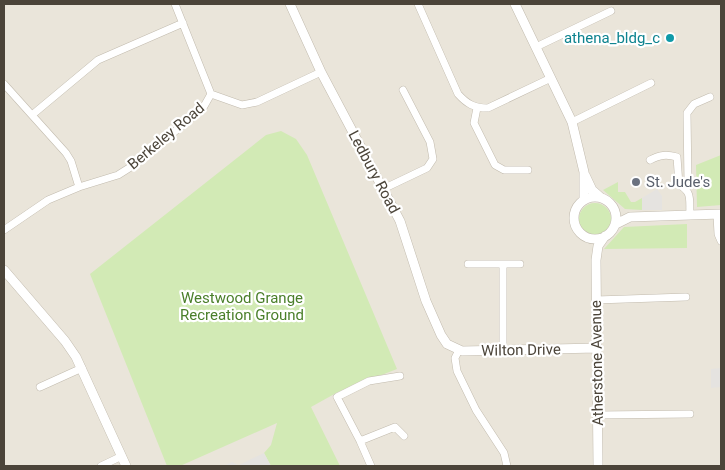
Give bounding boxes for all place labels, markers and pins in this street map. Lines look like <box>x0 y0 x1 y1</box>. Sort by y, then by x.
place label: athena_bldg_c <box>564 29 660 47</box>
marker: athena_bldg_c <box>664 32 676 44</box>
place label: St. Jude's <box>646 173 710 191</box>
marker: St. Jude's <box>630 176 642 188</box>

